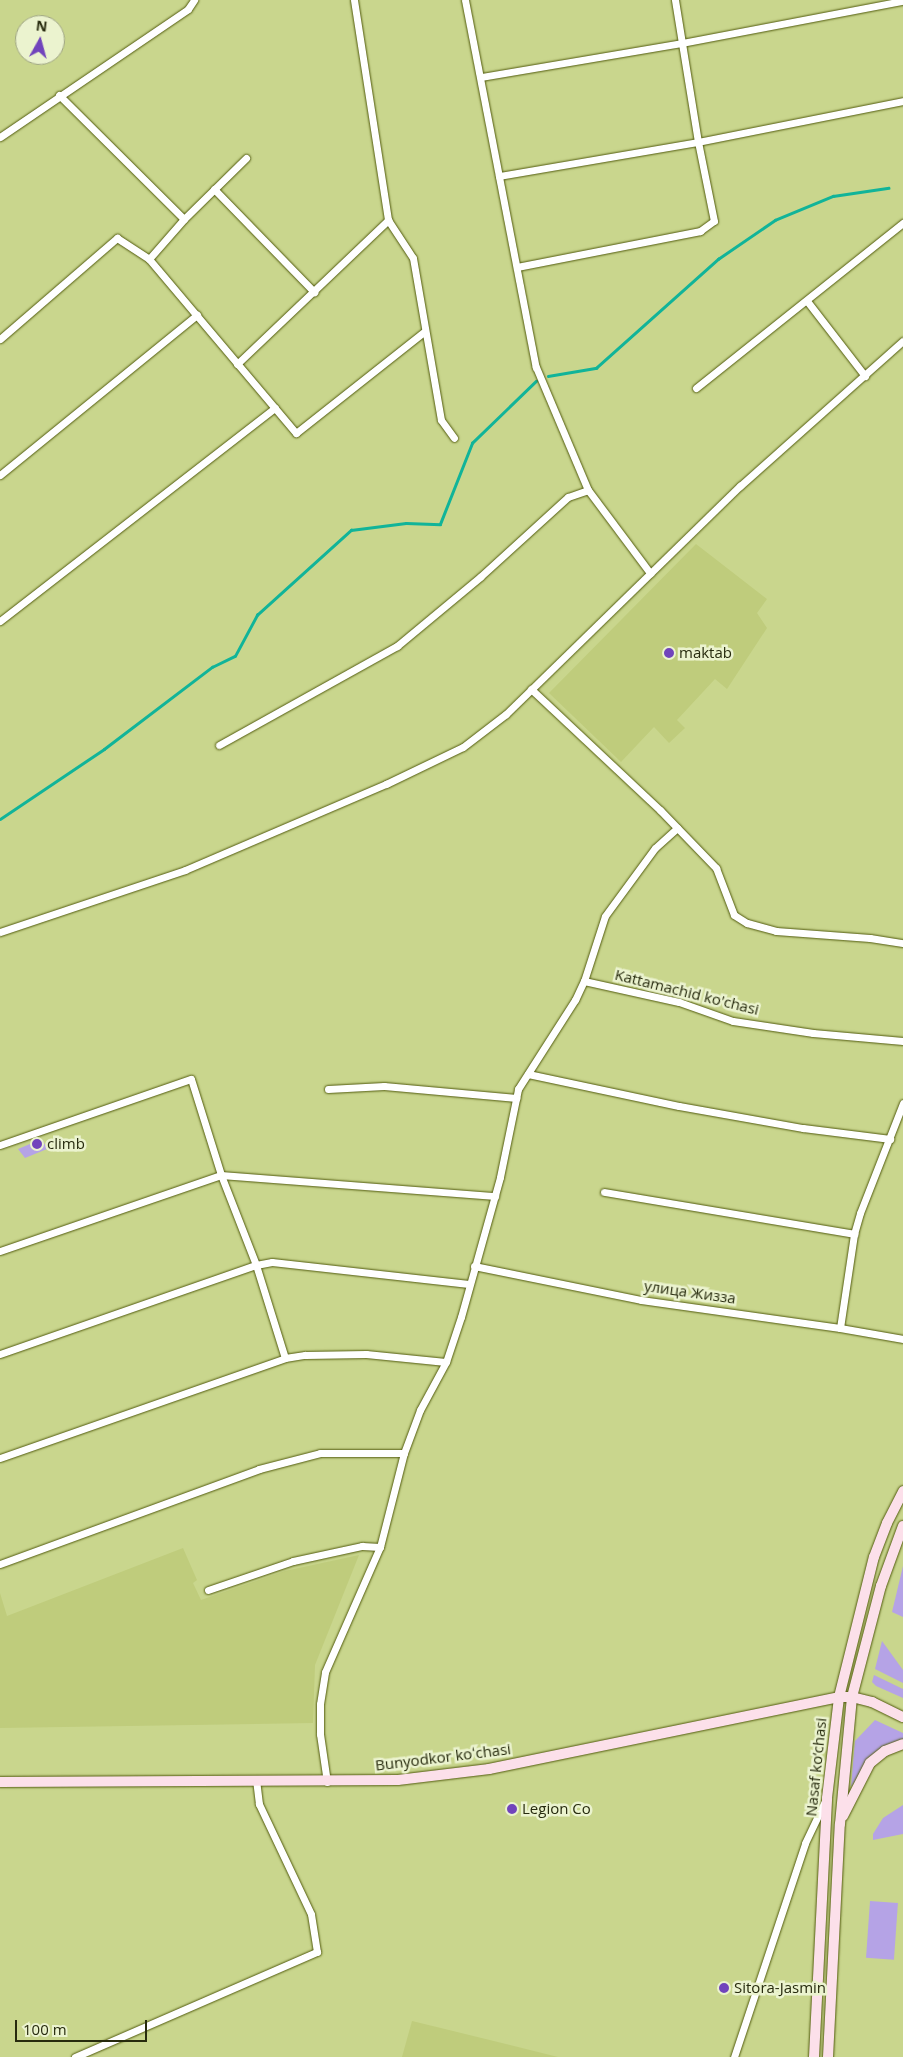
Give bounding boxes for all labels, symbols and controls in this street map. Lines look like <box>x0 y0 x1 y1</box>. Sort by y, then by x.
north arrow <box>15 15 65 65</box>
text: N <box>35 15 49 36</box>
place label: maktab <box>679 644 732 662</box>
marker: maktab <box>663 647 675 659</box>
street label: Kattamachid ko'chasi <box>613 965 761 1019</box>
place label: climb <box>47 1135 85 1153</box>
marker: climb <box>31 1138 43 1150</box>
street label: улица Жизза <box>643 1277 737 1307</box>
street label: Nasaf ko‘chasi <box>802 1717 830 1817</box>
street label: Bunyodkor koʻchasi <box>374 1740 512 1774</box>
place label: Legion Co <box>522 1800 591 1818</box>
marker: Legion Co <box>506 1803 518 1815</box>
place label: Sitora-Jasmin <box>734 1979 826 1997</box>
marker: Sitora-Jasmin <box>718 1982 730 1994</box>
scale bar <box>18 2010 150 2042</box>
text: 100 m <box>23 2019 67 2039</box>

